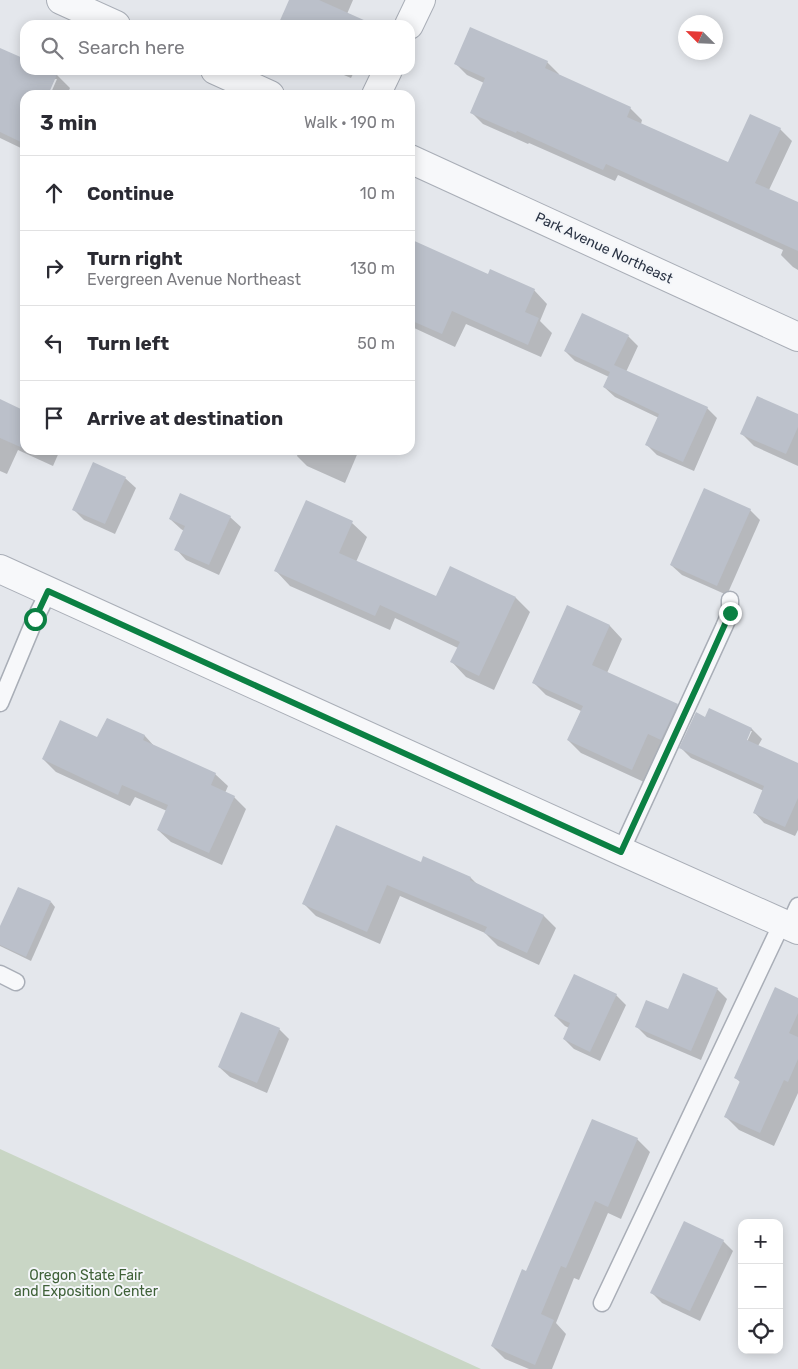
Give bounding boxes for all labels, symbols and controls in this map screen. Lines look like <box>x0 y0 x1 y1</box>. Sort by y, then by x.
north arrow <box>678 15 723 60</box>
search box <box>20 20 415 75</box>
icon: search <box>38 34 66 62</box>
text: Search here <box>78 36 185 59</box>
text: 3 min <box>40 110 97 135</box>
text: Walk · 190 m <box>304 113 395 132</box>
icon: ahead <box>40 179 68 207</box>
text: Continue <box>87 182 174 205</box>
text: 10 m <box>360 184 395 203</box>
street label: Park Avenue Northeast <box>533 209 676 288</box>
text: Turn right <box>87 247 182 270</box>
icon: right <box>40 254 68 282</box>
text: 130 m <box>350 259 395 278</box>
text: Evergreen Avenue Northeast <box>87 270 301 289</box>
icon: left <box>40 329 68 357</box>
text: Turn left <box>87 332 169 355</box>
text: 50 m <box>357 334 395 353</box>
icon: arrive <box>40 404 68 432</box>
text: Arrive at destination <box>87 407 283 430</box>
route end <box>719 602 742 625</box>
route start <box>24 608 47 631</box>
map controls <box>738 1219 783 1354</box>
button: + <box>738 1219 783 1264</box>
button: − <box>738 1264 783 1309</box>
park label: Oregon State Fair and Exposition Center <box>14 1267 159 1300</box>
button: locate <box>738 1309 783 1354</box>

